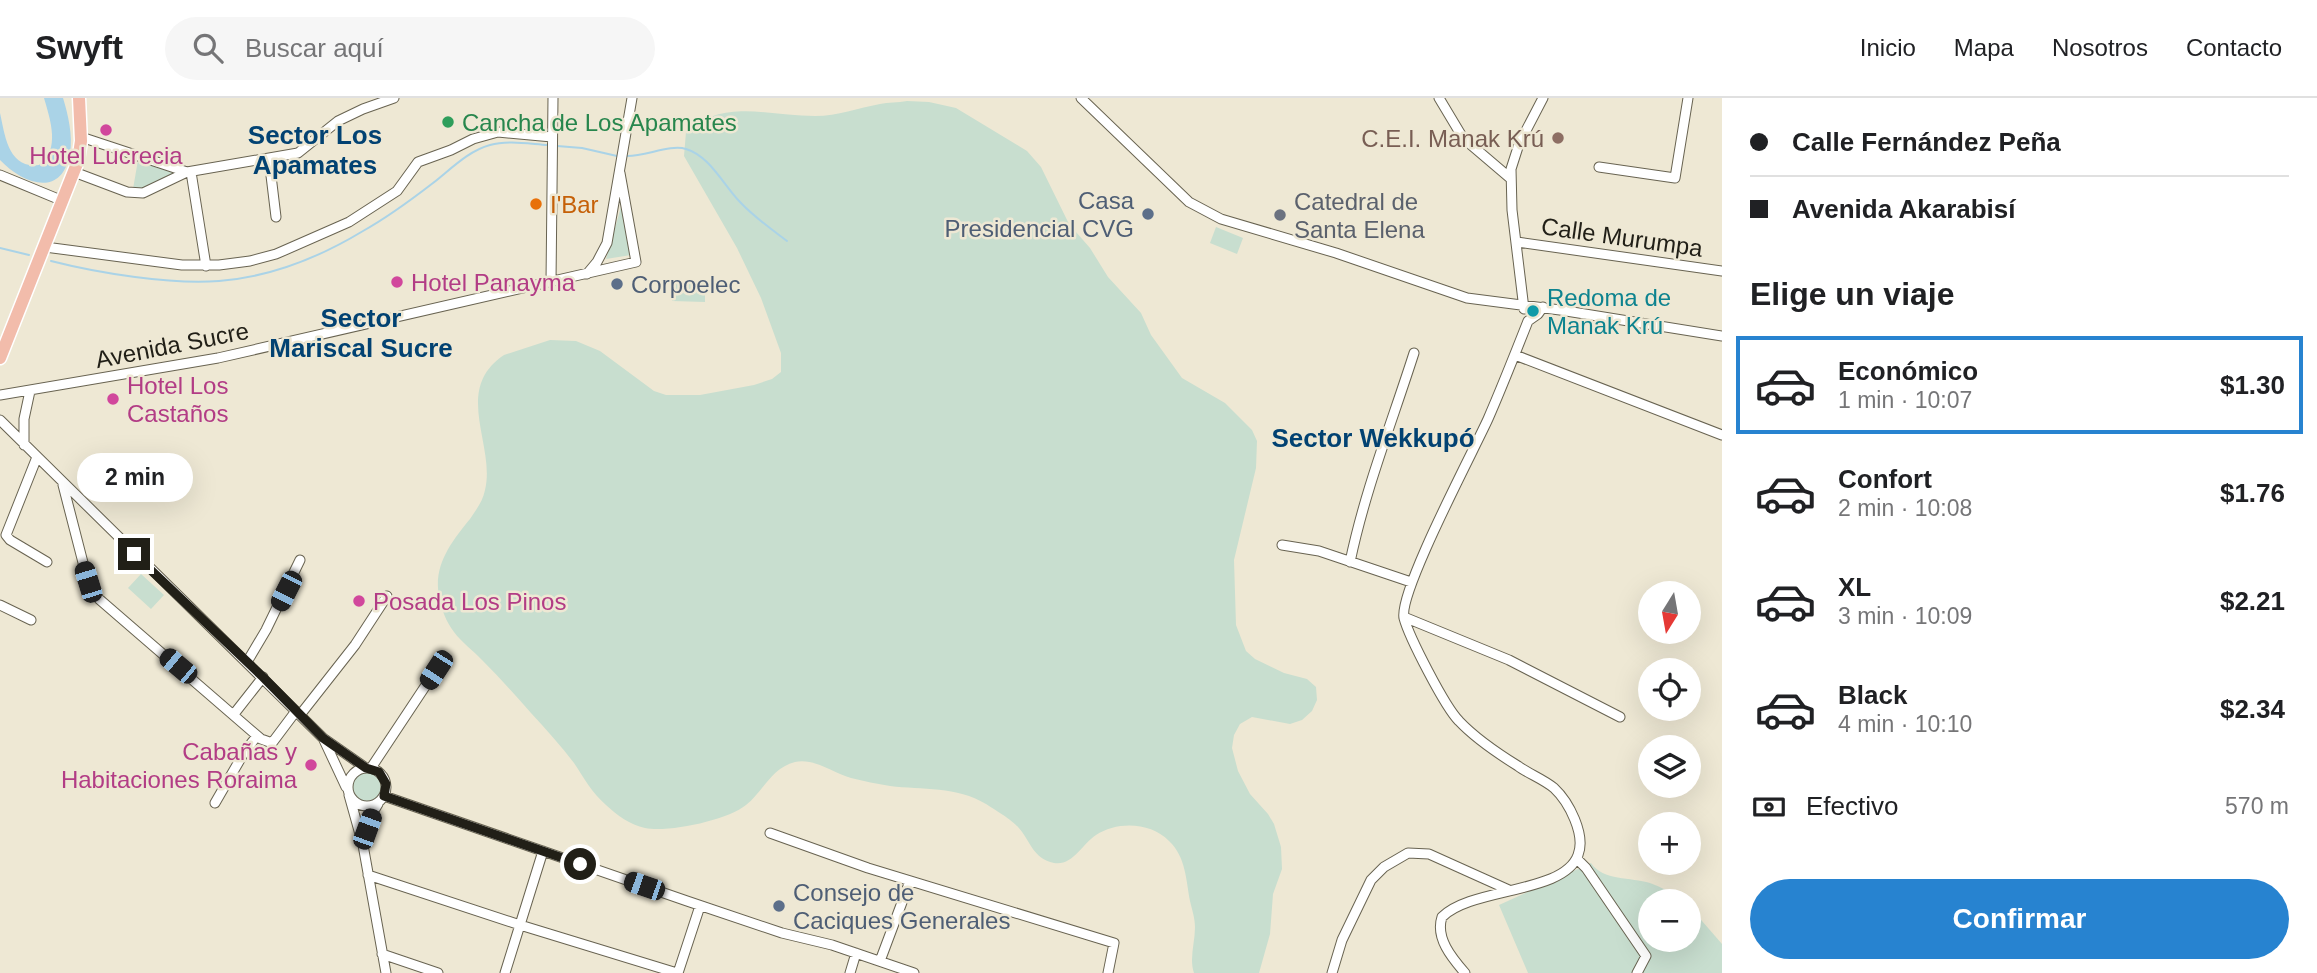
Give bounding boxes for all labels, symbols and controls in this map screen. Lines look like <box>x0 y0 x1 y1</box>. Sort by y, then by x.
search box <box>165 17 655 80</box>
text: Swyft <box>35 29 123 66</box>
icon: search <box>189 29 227 67</box>
text: Buscar aquí <box>245 33 384 63</box>
text: Inicio <box>1860 34 1916 61</box>
text: Mapa <box>1954 34 2014 61</box>
text: Nosotros <box>2052 34 2148 61</box>
text: Contacto <box>2186 34 2282 61</box>
place label: Cancha de Los Apamates <box>462 109 737 136</box>
marker: Cancha de Los Apamates <box>440 114 456 130</box>
district label: Sector Los Apamates <box>248 120 382 180</box>
marker: Hotel Lucrecia <box>98 122 114 138</box>
place label: C.E.I. Manak Krú <box>1361 125 1544 152</box>
text: Calle Fernández Peña <box>1792 127 2061 157</box>
marker: C.E.I. Manak Krú <box>1550 130 1566 146</box>
place label: Hotel Lucrecia <box>29 142 183 169</box>
place label: Casa Presidencial CVG <box>945 187 1135 242</box>
place label: Catedral de Santa Elena <box>1294 188 1425 243</box>
place label: I'Bar <box>550 191 599 218</box>
text: Avenida Akarabisí <box>1792 194 2016 224</box>
marker: I'Bar <box>528 196 544 212</box>
marker: Casa Presidencial CVG <box>1140 206 1156 222</box>
marker: Catedral de Santa Elena <box>1272 207 1288 223</box>
street label: Calle Murumpa <box>1540 212 1705 262</box>
place label: Hotel Panayma <box>411 269 576 296</box>
place label: Corpoelec <box>631 271 740 298</box>
marker: Hotel Panayma <box>389 274 405 290</box>
marker: Corpoelec <box>609 276 625 292</box>
text: Elige un viaje <box>1750 276 1955 312</box>
place label: Redoma de Manak Krú <box>1547 284 1671 339</box>
district label: Sector Mariscal Sucre <box>269 303 453 363</box>
marker: Redoma de Manak Krú <box>1525 303 1541 319</box>
street label: Avenida Sucre <box>93 317 251 373</box>
icon: car <box>1754 354 1817 417</box>
text: Económico <box>1838 356 1978 386</box>
text: $1.30 <box>2220 370 2285 400</box>
place label: Hotel Los Castaños <box>127 372 228 427</box>
text: 1 min · 10:07 <box>1838 387 1972 413</box>
marker: Hotel Los Castaños <box>105 391 121 407</box>
district label: Sector Wekkupó <box>1271 423 1475 453</box>
callout: 2 min <box>76 452 192 502</box>
icon: car <box>1754 462 1817 525</box>
text: 2 min <box>105 464 165 490</box>
text: Confort <box>1838 464 1932 494</box>
text: $1.76 <box>2220 478 2285 508</box>
text: 2 min · 10:08 <box>1838 495 1972 521</box>
route end <box>118 538 150 570</box>
car <box>72 559 105 605</box>
car <box>268 568 305 614</box>
icon: car <box>1754 570 1817 633</box>
text: XL <box>1838 572 1871 602</box>
north arrow <box>1638 581 1701 644</box>
map controls <box>1638 581 1701 952</box>
text: $2.21 <box>2220 586 2285 616</box>
place label: Posada Los Pinos <box>373 588 566 615</box>
marker: Posada Los Pinos <box>351 593 367 609</box>
text: 3 min · 10:09 <box>1838 603 1972 629</box>
car <box>156 644 201 688</box>
car <box>416 647 457 693</box>
button: locate <box>1638 658 1701 721</box>
icon: car <box>1754 678 1817 741</box>
text: Black <box>1838 680 1907 710</box>
text: $2.34 <box>2220 694 2285 724</box>
text: 4 min · 10:10 <box>1838 711 1972 737</box>
button: layers <box>1638 735 1701 798</box>
place label: Cabañas y Habitaciones Roraima <box>61 738 298 793</box>
marker: Cabañas y Habitaciones Roraima <box>303 757 319 773</box>
icon: cash <box>1750 788 1788 826</box>
text: Efectivo <box>1806 791 1899 821</box>
text: 570 m <box>2225 793 2289 819</box>
car <box>350 806 385 852</box>
button: + <box>1638 812 1701 875</box>
route start <box>564 848 596 880</box>
car <box>621 869 668 903</box>
place label: Consejo de Caciques Generales <box>793 879 1010 934</box>
button: Confirmar <box>1750 879 2289 959</box>
button: − <box>1638 889 1701 952</box>
marker: Consejo de Caciques Generales <box>771 898 787 914</box>

